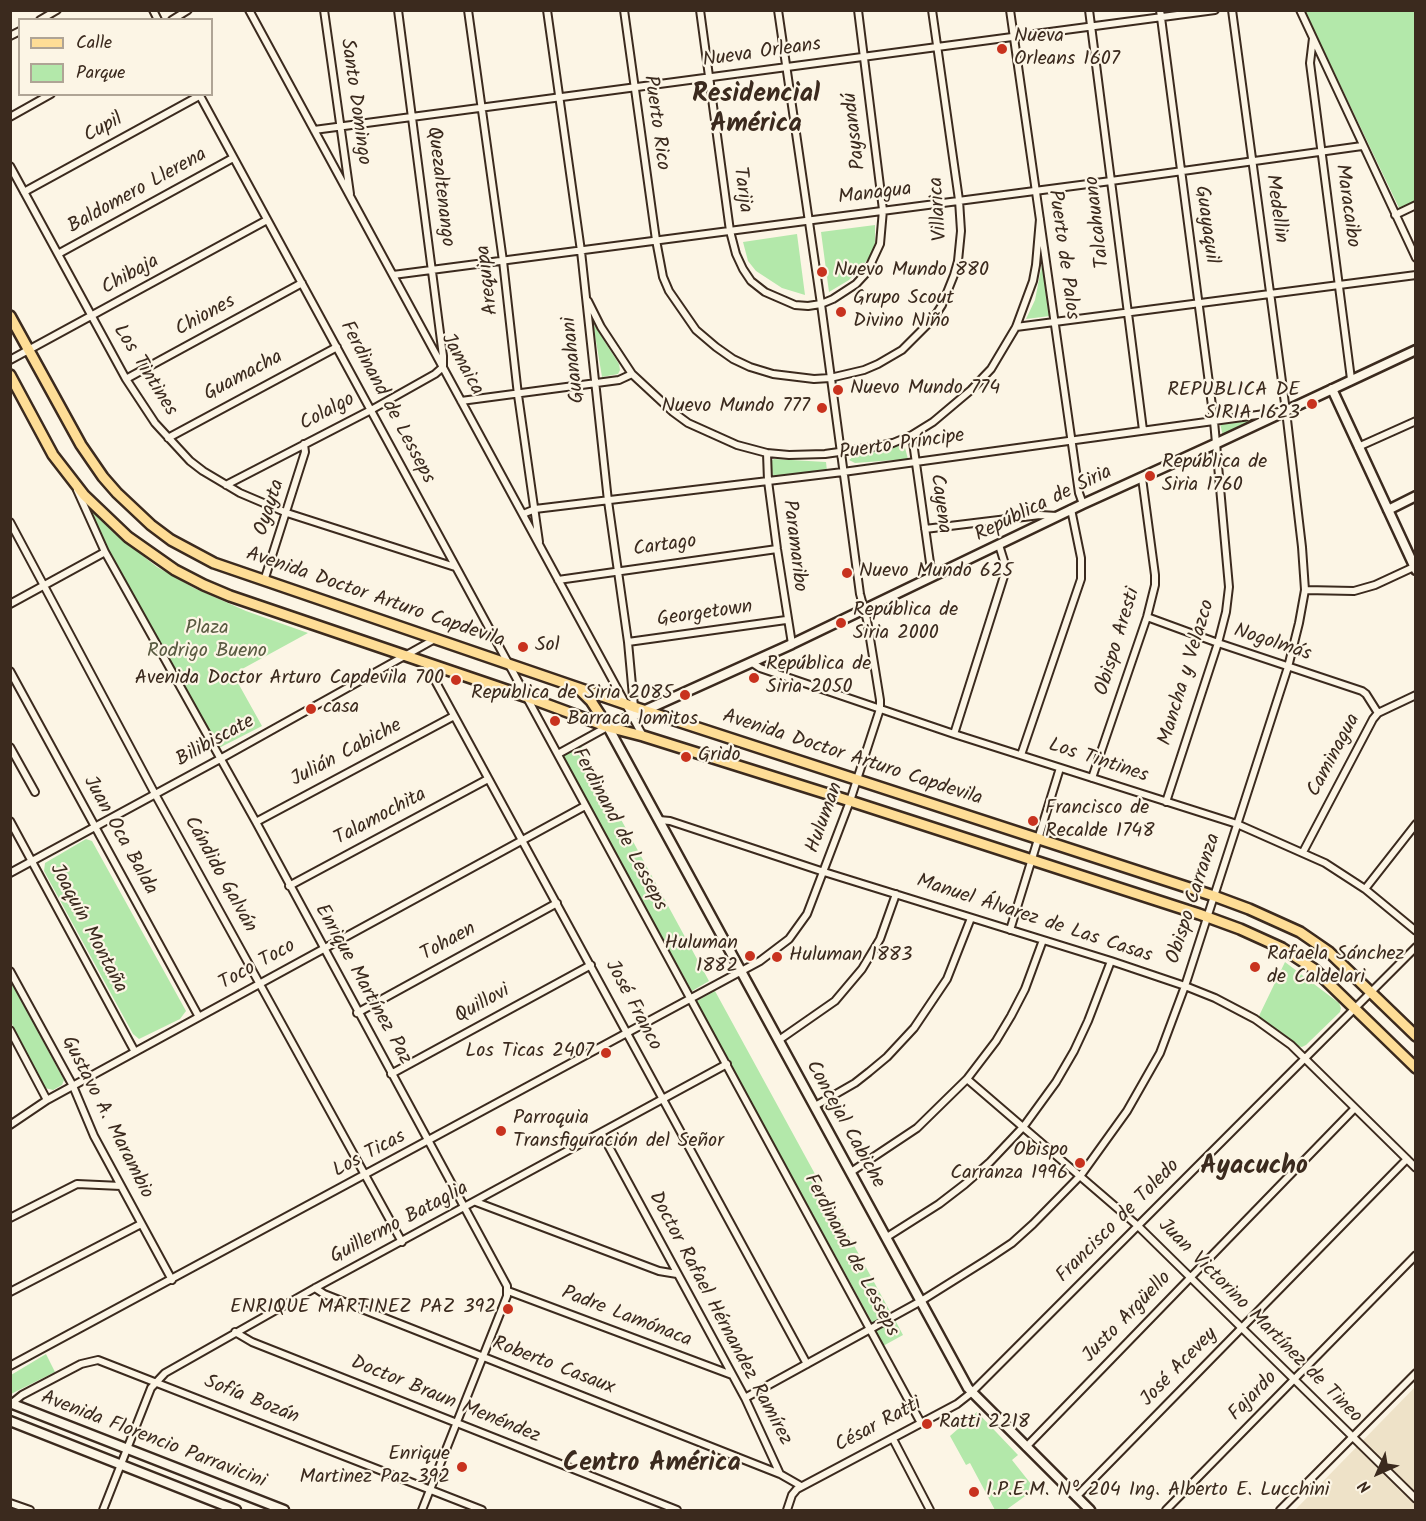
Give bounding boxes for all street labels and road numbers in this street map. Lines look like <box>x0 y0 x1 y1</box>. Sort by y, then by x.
street label: Nueva Orleans <box>701 34 823 74</box>
street label: Santo Domingo <box>333 37 375 167</box>
street label: Puerto Rico <box>636 74 674 172</box>
street label: Paysandú <box>839 91 873 171</box>
street label: Cupil <box>80 109 128 149</box>
street label: Quezaltenango <box>420 126 458 248</box>
street label: Baldomero Llerena <box>64 144 212 240</box>
street label: Maracaibo <box>1328 163 1364 249</box>
street label: Tarija <box>726 166 756 214</box>
street label: Medellin <box>1258 173 1292 245</box>
street label: Talcahuano <box>1081 175 1117 269</box>
street label: Villarica <box>926 176 954 242</box>
street label: Managua <box>837 179 913 211</box>
street label: Guayaquil <box>1188 184 1222 266</box>
street label: Puerto de Palos <box>1041 189 1083 321</box>
street label: Arequipa <box>473 244 505 316</box>
street label: Chibaja <box>98 251 164 301</box>
street label: Chiones <box>172 291 240 343</box>
street label: Guanahani <box>559 316 591 404</box>
street label: Ferdinand de Lesseps <box>333 318 439 488</box>
street label: Los Tintines <box>106 321 182 421</box>
street label: Jamaica <box>434 330 488 400</box>
street label: Guamacha <box>201 346 287 408</box>
street label: Colalgo <box>296 389 360 437</box>
street label: Puerto Príncipe <box>838 425 966 467</box>
street label: República de Siria <box>972 461 1116 549</box>
street label: Cayena <box>923 473 955 535</box>
street label: Oyayta <box>251 477 291 539</box>
street label: Paramaribo <box>775 499 811 593</box>
street label: Cartago <box>632 531 698 563</box>
street label: Avenida Doctor Arturo Capdevila <box>243 543 507 655</box>
street label: Obispo Aresti <box>1091 585 1147 699</box>
street label: Georgetown <box>656 596 754 634</box>
street label: Mancha y Velazco <box>1154 597 1222 749</box>
street label: Nogolmás <box>1230 620 1314 668</box>
street label: Avenida Doctor Arturo Capdevila <box>719 706 985 812</box>
street label: Caminagua <box>1303 710 1367 802</box>
street label: Bilibiscate <box>173 711 259 773</box>
street label: Julián Cabiche <box>288 715 406 793</box>
street label: Los Tintines <box>1045 735 1151 789</box>
street label: Ferdinand de Lesseps <box>565 745 671 915</box>
street label: Juan Oca Balda <box>77 772 161 900</box>
street label: Huluman <box>802 779 850 857</box>
street label: Talamochita <box>331 784 431 852</box>
street label: Cándido Galván <box>177 813 261 937</box>
street label: Obispo Carranza <box>1163 831 1227 967</box>
street label: Joaquín Montaña <box>43 860 131 998</box>
street label: Manuel Álvarez de Las Casas <box>913 871 1155 969</box>
street label: Enrique Martínez Paz <box>308 901 416 1069</box>
street label: Tohaen <box>417 918 481 968</box>
street label: Toco Toco <box>216 935 300 997</box>
street label: José Franco <box>598 957 666 1055</box>
street label: Quillovi <box>451 980 515 1030</box>
street label: Gustavo A. Marambio <box>55 1033 157 1203</box>
street label: Concejal Cabiche <box>799 1057 889 1193</box>
street label: Los Ticas <box>330 1126 410 1184</box>
street label: Francisco de Toledo <box>1052 1155 1186 1289</box>
street label: Ferdinand de Lesseps <box>797 1171 903 1341</box>
street label: Guillermo Bataglia <box>327 1178 473 1270</box>
street label: Doctor Rafael Hérnandez Ramírez <box>642 1188 796 1450</box>
street label: Juan Victorino Martínez de Tineo <box>1152 1215 1366 1429</box>
street label: Justo Argüello <box>1078 1267 1178 1369</box>
street label: Padre Lamónaca <box>558 1282 694 1354</box>
street label: José Acevey <box>1136 1323 1224 1413</box>
street label: Roberto Casaux <box>488 1333 618 1401</box>
street label: Doctor Braun Menéndez <box>347 1352 543 1450</box>
street label: Fajardo <box>1225 1367 1283 1427</box>
street label: Sofía Bozán <box>200 1371 302 1431</box>
street label: Avenida Florencio Parravicini <box>37 1387 269 1495</box>
street label: César Ratti <box>832 1393 926 1459</box>

